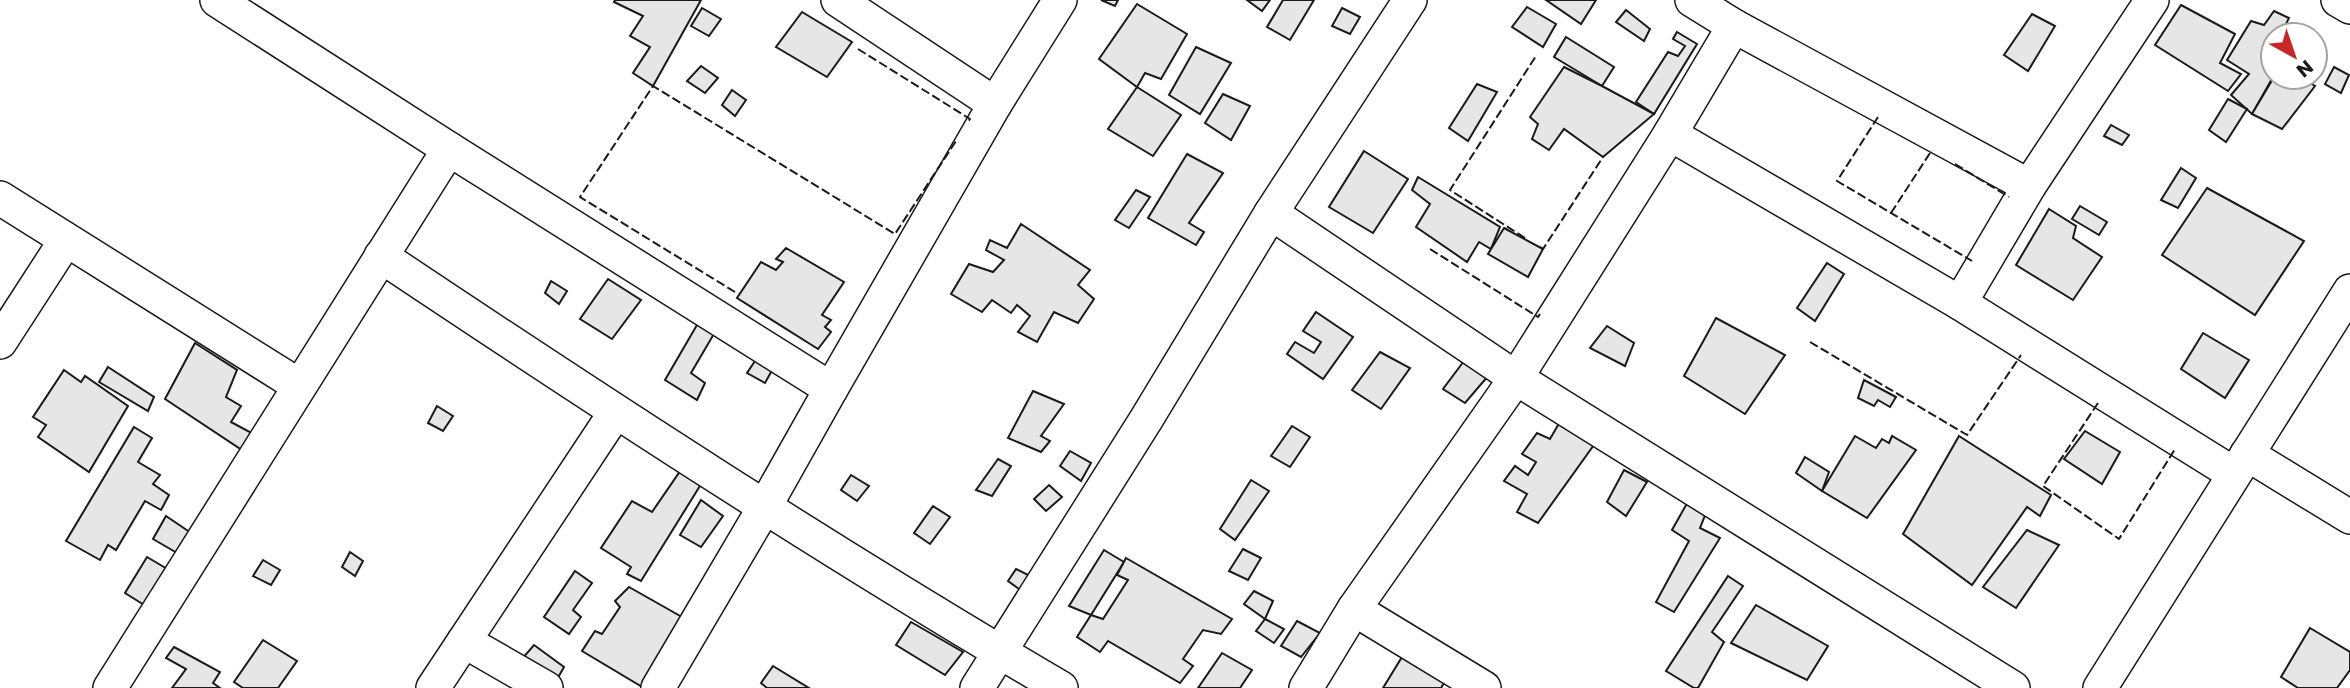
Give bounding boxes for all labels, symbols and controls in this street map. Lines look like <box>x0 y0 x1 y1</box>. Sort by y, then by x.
north arrow <box>2259 21 2329 91</box>
text: N <box>2290 54 2319 84</box>

